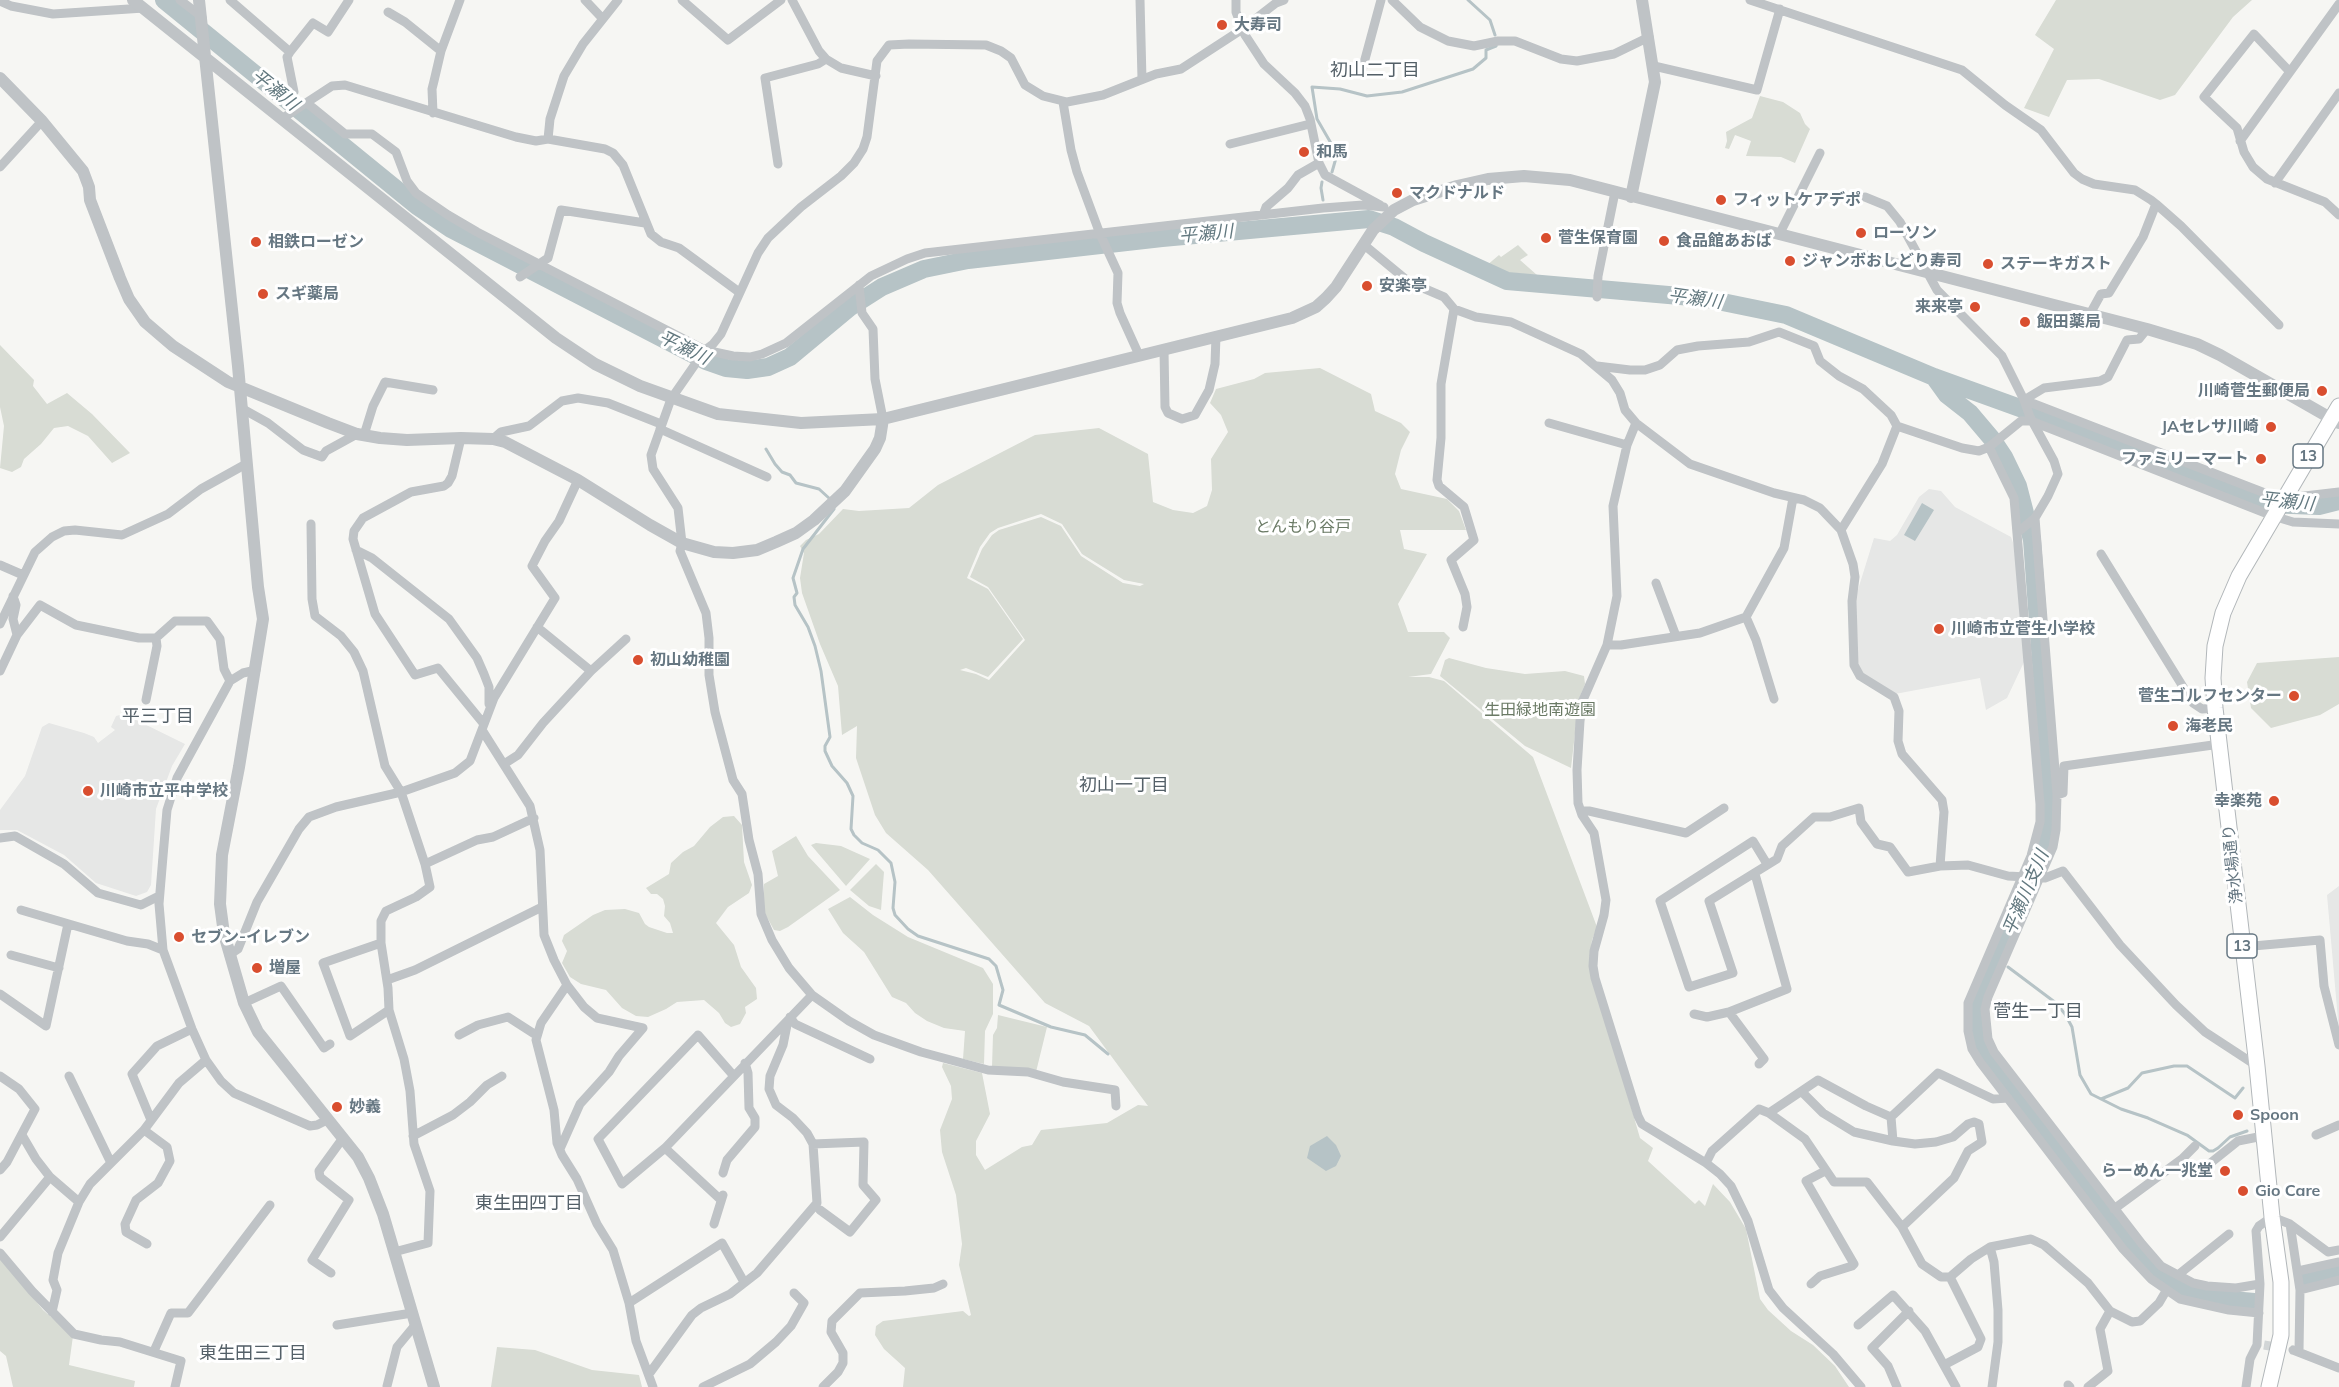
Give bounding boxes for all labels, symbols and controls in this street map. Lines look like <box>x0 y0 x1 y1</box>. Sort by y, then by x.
place label: 大寿司 <box>1234 15 1282 35</box>
marker: 大寿司 <box>1215 18 1229 32</box>
district label: 初山二丁目 <box>1330 60 1420 82</box>
water label: 平瀬川 <box>247 65 303 115</box>
place label: 和馬 <box>1316 142 1348 162</box>
marker: 和馬 <box>1297 145 1311 159</box>
place label: マクドナルド <box>1409 183 1505 203</box>
marker: マクドナルド <box>1390 186 1404 200</box>
place label: フィットケアデポ <box>1733 190 1861 210</box>
marker: フィットケアデポ <box>1714 193 1728 207</box>
water label: 平瀬川 <box>1178 221 1234 247</box>
place label: ローソン <box>1873 223 1937 243</box>
marker: ローソン <box>1854 226 1868 240</box>
place label: 菅生保育園 <box>1558 228 1638 248</box>
marker: 菅生保育園 <box>1539 231 1553 245</box>
place label: 食品館あおば <box>1676 231 1772 251</box>
place label: 相鉄ローゼン <box>268 232 364 252</box>
marker: 食品館あおば <box>1657 234 1671 248</box>
marker: 相鉄ローゼン <box>249 235 263 249</box>
place label: ジャンボおしどり寿司 <box>1802 251 1962 271</box>
marker: ジャンボおしどり寿司 <box>1783 254 1797 268</box>
place label: ステーキガスト <box>2000 254 2112 274</box>
marker: ステーキガスト <box>1981 257 1995 271</box>
place label: 安楽亭 <box>1379 276 1427 296</box>
marker: 安楽亭 <box>1360 279 1374 293</box>
place label: スギ薬局 <box>275 284 339 304</box>
water label: 平瀬川 <box>1667 285 1723 313</box>
marker: スギ薬局 <box>256 287 270 301</box>
place label: 来来亭 <box>1915 297 1963 317</box>
marker: 来来亭 <box>1968 300 1982 314</box>
place label: 飯田薬局 <box>2037 312 2101 332</box>
marker: 飯田薬局 <box>2018 315 2032 329</box>
water label: 平瀬川 <box>655 326 713 370</box>
place label: 川崎菅生郵便局 <box>2198 381 2310 401</box>
marker: 川崎菅生郵便局 <box>2315 384 2329 398</box>
place label: JAセレサ川崎 <box>2161 417 2259 437</box>
marker: JAセレサ川崎 <box>2264 420 2278 434</box>
road number: 13 <box>2293 444 2323 468</box>
place label: ファミリーマート <box>2121 449 2249 469</box>
marker: ファミリーマート <box>2254 452 2268 466</box>
water label: 平瀬川 <box>2259 488 2315 516</box>
park label: とんもり谷戸 <box>1255 517 1351 537</box>
place label: 川崎市立菅生小学校 <box>1951 619 2095 639</box>
marker: 川崎市立菅生小学校 <box>1932 622 1946 636</box>
place label: 初山幼稚園 <box>650 650 730 670</box>
marker: 初山幼稚園 <box>631 653 645 667</box>
place label: 菅生ゴルフセンター <box>2138 686 2282 706</box>
marker: 菅生ゴルフセンター <box>2287 689 2301 703</box>
park label: 生田緑地南遊園 <box>1484 700 1596 720</box>
district label: 平三丁目 <box>122 706 194 728</box>
place label: 海老民 <box>2185 716 2233 736</box>
marker: 海老民 <box>2166 719 2180 733</box>
district label: 初山一丁目 <box>1079 775 1169 797</box>
place label: 川崎市立平中学校 <box>100 781 228 801</box>
marker: 川崎市立平中学校 <box>81 784 95 798</box>
place label: 幸楽苑 <box>2214 791 2262 811</box>
marker: 幸楽苑 <box>2267 794 2281 808</box>
street label: 浄水場通り <box>2219 823 2247 905</box>
water label: 平瀬川支川 <box>1998 847 2054 939</box>
place label: セブン-イレブン <box>191 927 310 947</box>
marker: セブン-イレブン <box>172 930 186 944</box>
road number: 13 <box>2227 934 2257 958</box>
place label: 増屋 <box>269 958 301 978</box>
marker: 増屋 <box>250 961 264 975</box>
district label: 菅生一丁目 <box>1993 1001 2083 1023</box>
place label: 妙義 <box>349 1097 381 1117</box>
marker: 妙義 <box>330 1100 344 1114</box>
place label: Spoon <box>2250 1105 2299 1125</box>
marker: Spoon <box>2231 1108 2245 1122</box>
place label: らーめん一兆堂 <box>2101 1161 2213 1181</box>
marker: らーめん一兆堂 <box>2218 1164 2232 1178</box>
place label: Gio Care <box>2255 1181 2320 1201</box>
marker: Gio Care <box>2236 1184 2250 1198</box>
district label: 東生田四丁目 <box>475 1193 583 1215</box>
district label: 東生田三丁目 <box>199 1343 307 1365</box>

